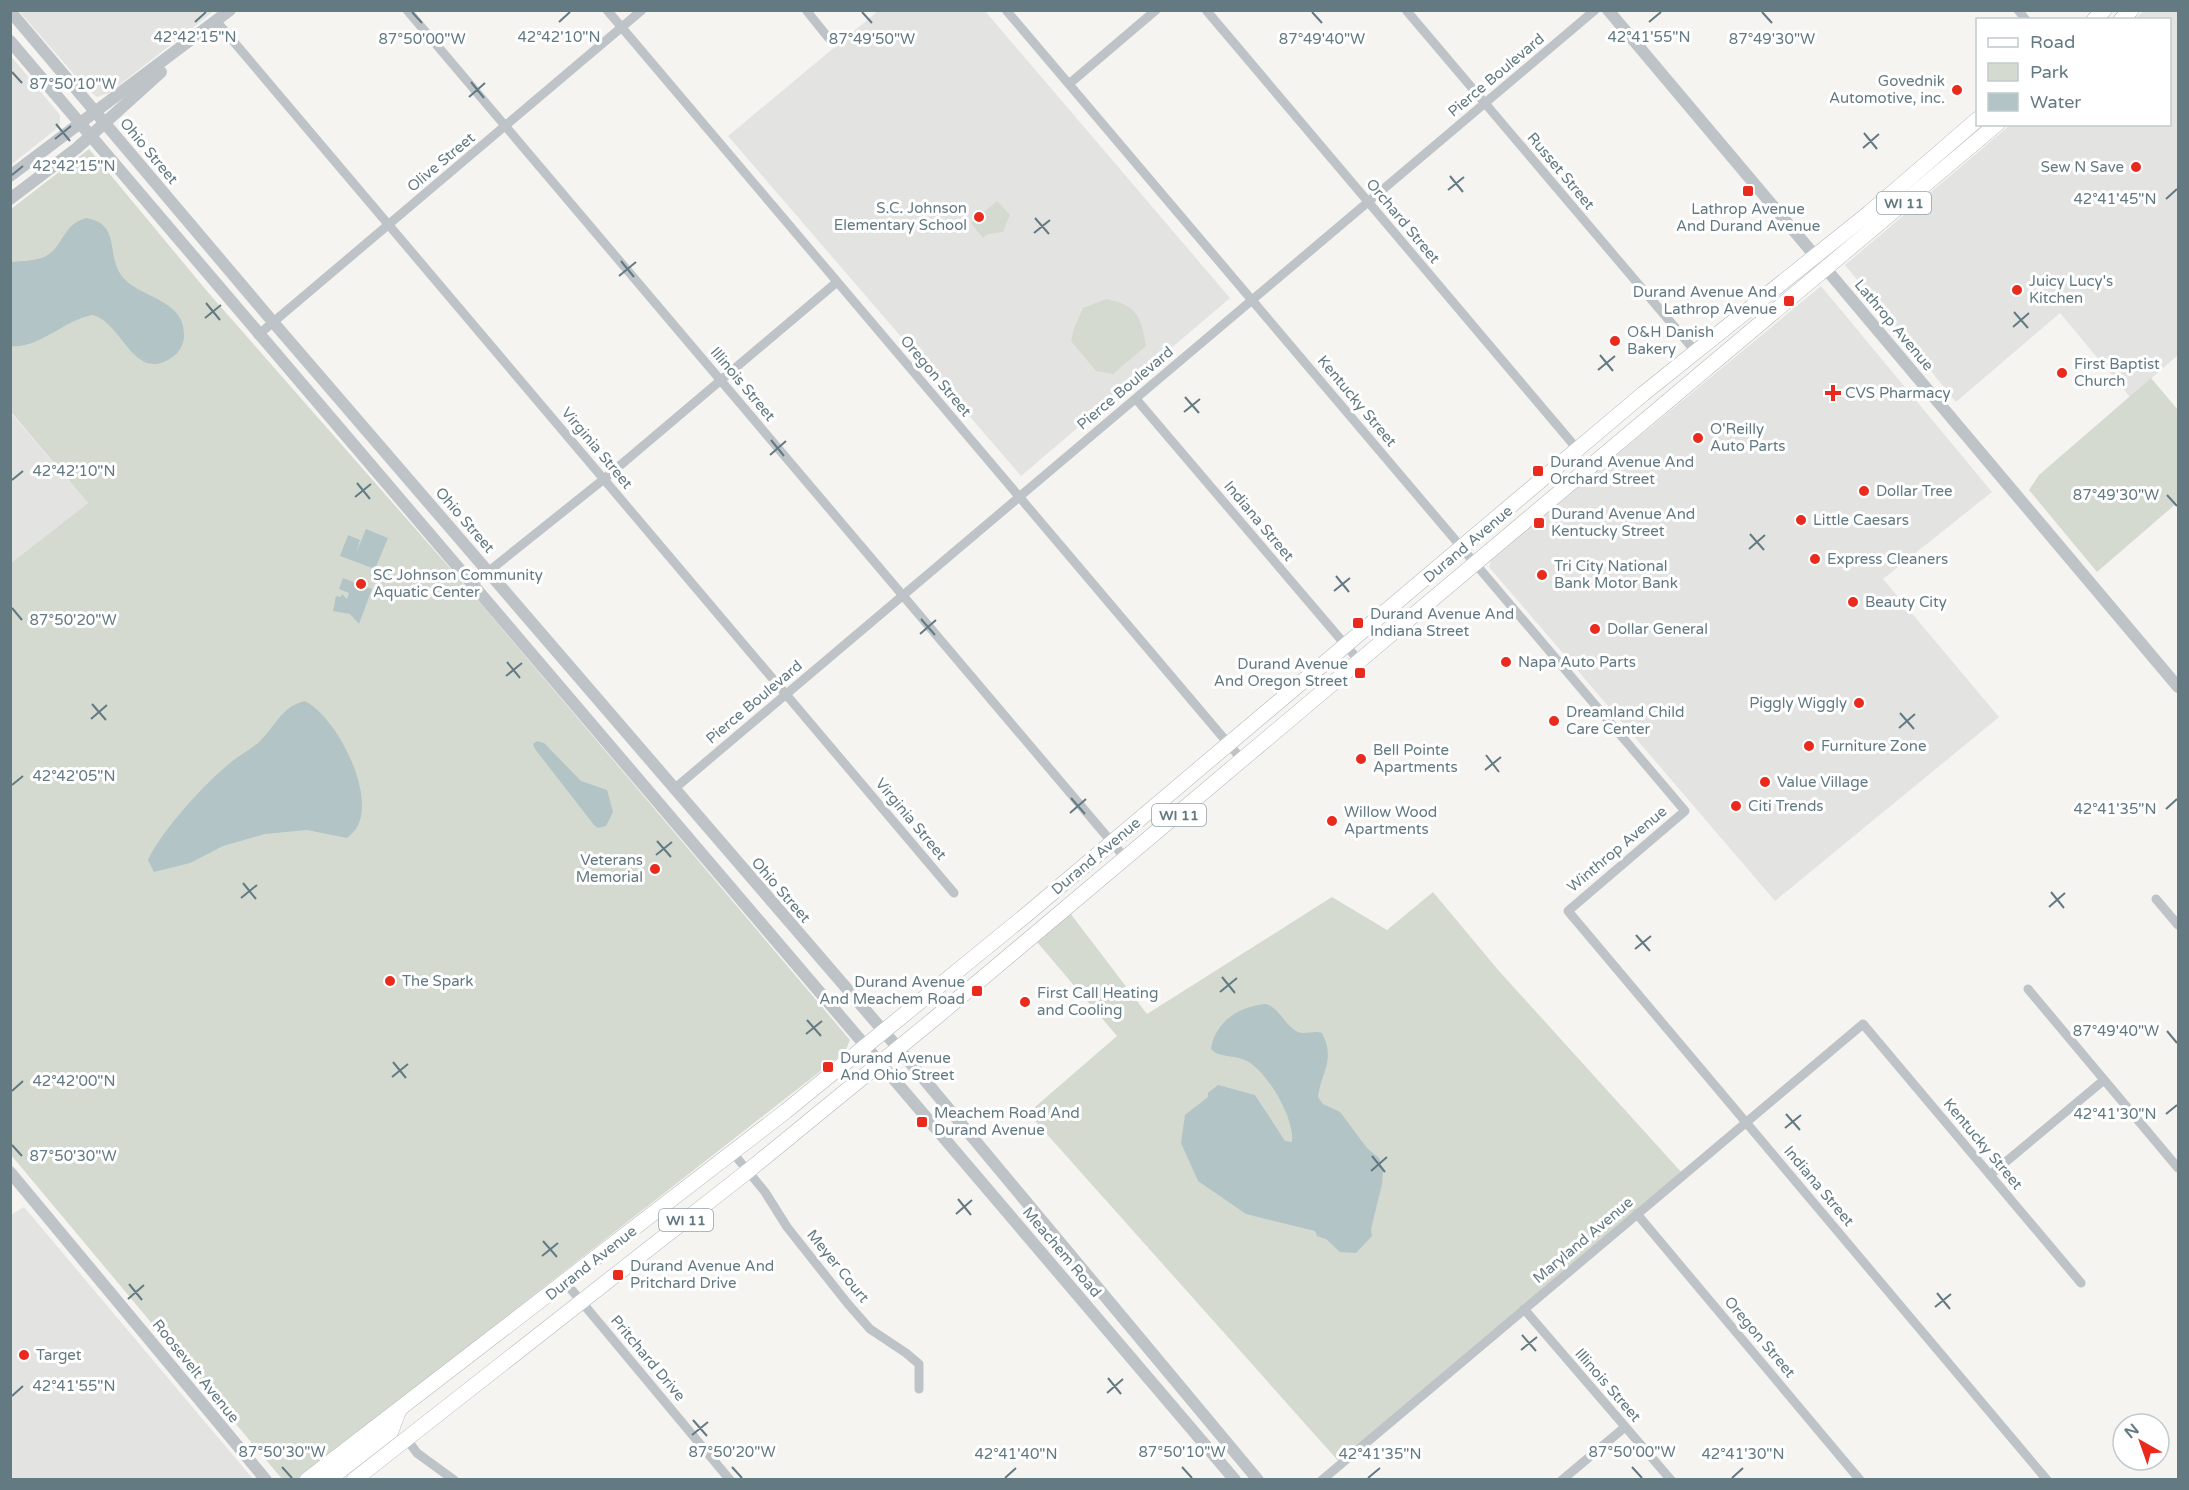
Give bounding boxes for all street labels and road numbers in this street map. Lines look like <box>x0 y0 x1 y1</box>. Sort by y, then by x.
street label: Pierce Boulevard <box>1444 30 1548 120</box>
street label: Ohio Street <box>116 114 182 188</box>
street label: Olive Street <box>404 128 479 195</box>
street label: Russet Street <box>1524 129 1599 213</box>
street label: Orchard Street <box>1362 175 1444 267</box>
road number: WI 11 <box>1877 192 1931 214</box>
street label: Lathrop Avenue <box>1851 276 1937 374</box>
street label: Oregon Street <box>897 332 975 421</box>
street label: Illinois Street <box>707 343 779 425</box>
street label: Pierce Boulevard <box>1073 343 1177 433</box>
street label: Kentucky Street <box>1314 352 1400 450</box>
street label: Virginia Street <box>558 404 636 493</box>
street label: Indiana Street <box>1220 477 1298 565</box>
street label: Ohio Street <box>432 484 498 557</box>
street label: Durand Avenue <box>1420 502 1516 586</box>
street label: Pierce Boulevard <box>702 657 806 747</box>
street label: Virginia Street <box>872 775 950 864</box>
street label: Winthrop Avenue <box>1564 802 1670 896</box>
road number: WI 11 <box>1152 804 1206 826</box>
street label: Durand Avenue <box>1048 814 1144 898</box>
street label: Ohio Street <box>748 854 814 927</box>
street label: Kentucky Street <box>1940 1095 2026 1193</box>
street label: Indiana Street <box>1780 1142 1858 1230</box>
street label: Maryland Avenue <box>1529 1193 1637 1287</box>
street label: Meachem Road <box>1019 1203 1105 1301</box>
road number: WI 11 <box>659 1209 713 1231</box>
street label: Durand Avenue <box>542 1222 640 1304</box>
street label: Meyer Court <box>803 1226 873 1306</box>
street label: Oregon Street <box>1721 1293 1799 1382</box>
street label: Pritchard Drive <box>607 1311 689 1405</box>
street label: Roosevelt Avenue <box>149 1316 243 1426</box>
street label: Illinois Street <box>1571 1345 1645 1426</box>

